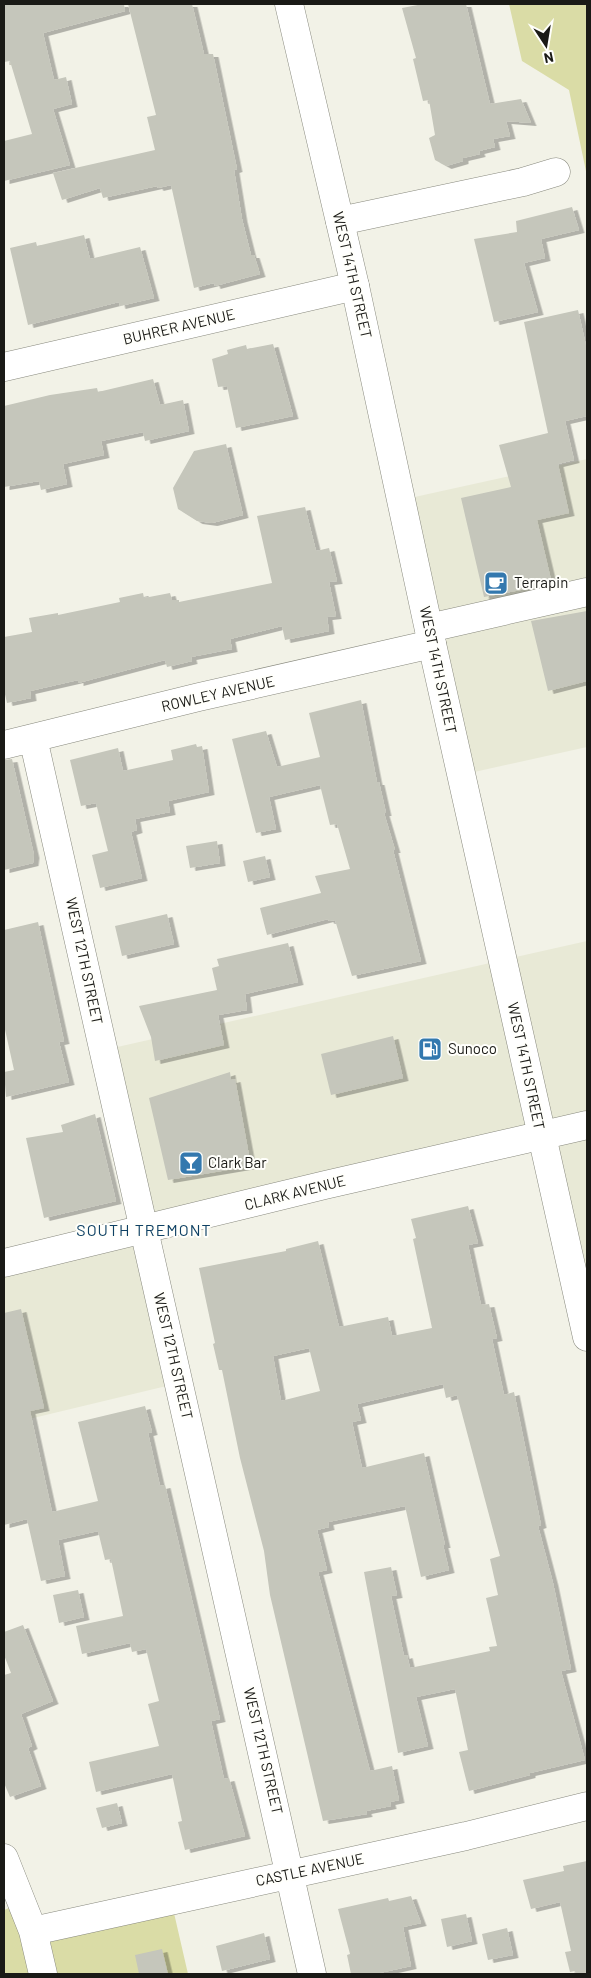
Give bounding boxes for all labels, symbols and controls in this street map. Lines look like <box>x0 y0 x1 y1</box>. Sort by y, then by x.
north arrow <box>521 20 571 70</box>
text: N <box>542 49 555 67</box>
street label: WEST 14TH STREET <box>330 210 376 340</box>
street label: BUHRER AVENUE <box>121 304 237 348</box>
cafe icon: Terrapin <box>483 570 509 596</box>
place label: Terrapin <box>514 573 568 591</box>
street label: WEST 14TH STREET <box>417 604 461 735</box>
street label: ROWLEY AVENUE <box>159 671 276 715</box>
street label: WEST 12TH STREET <box>63 896 107 1026</box>
street label: WEST 14TH STREET <box>505 1000 549 1131</box>
fuel station icon: Sunoco <box>417 1036 443 1062</box>
place label: Sunoco <box>448 1039 497 1057</box>
bar icon: Clark Bar <box>178 1150 204 1176</box>
place label: Clark Bar <box>208 1153 267 1171</box>
street label: CLARK AVENUE <box>242 1171 347 1213</box>
district label: SOUTH TREMONT <box>76 1220 212 1239</box>
street label: WEST 12TH STREET <box>151 1291 197 1421</box>
street label: WEST 12TH STREET <box>241 1686 287 1816</box>
street label: CASTLE AVENUE <box>254 1849 366 1889</box>

